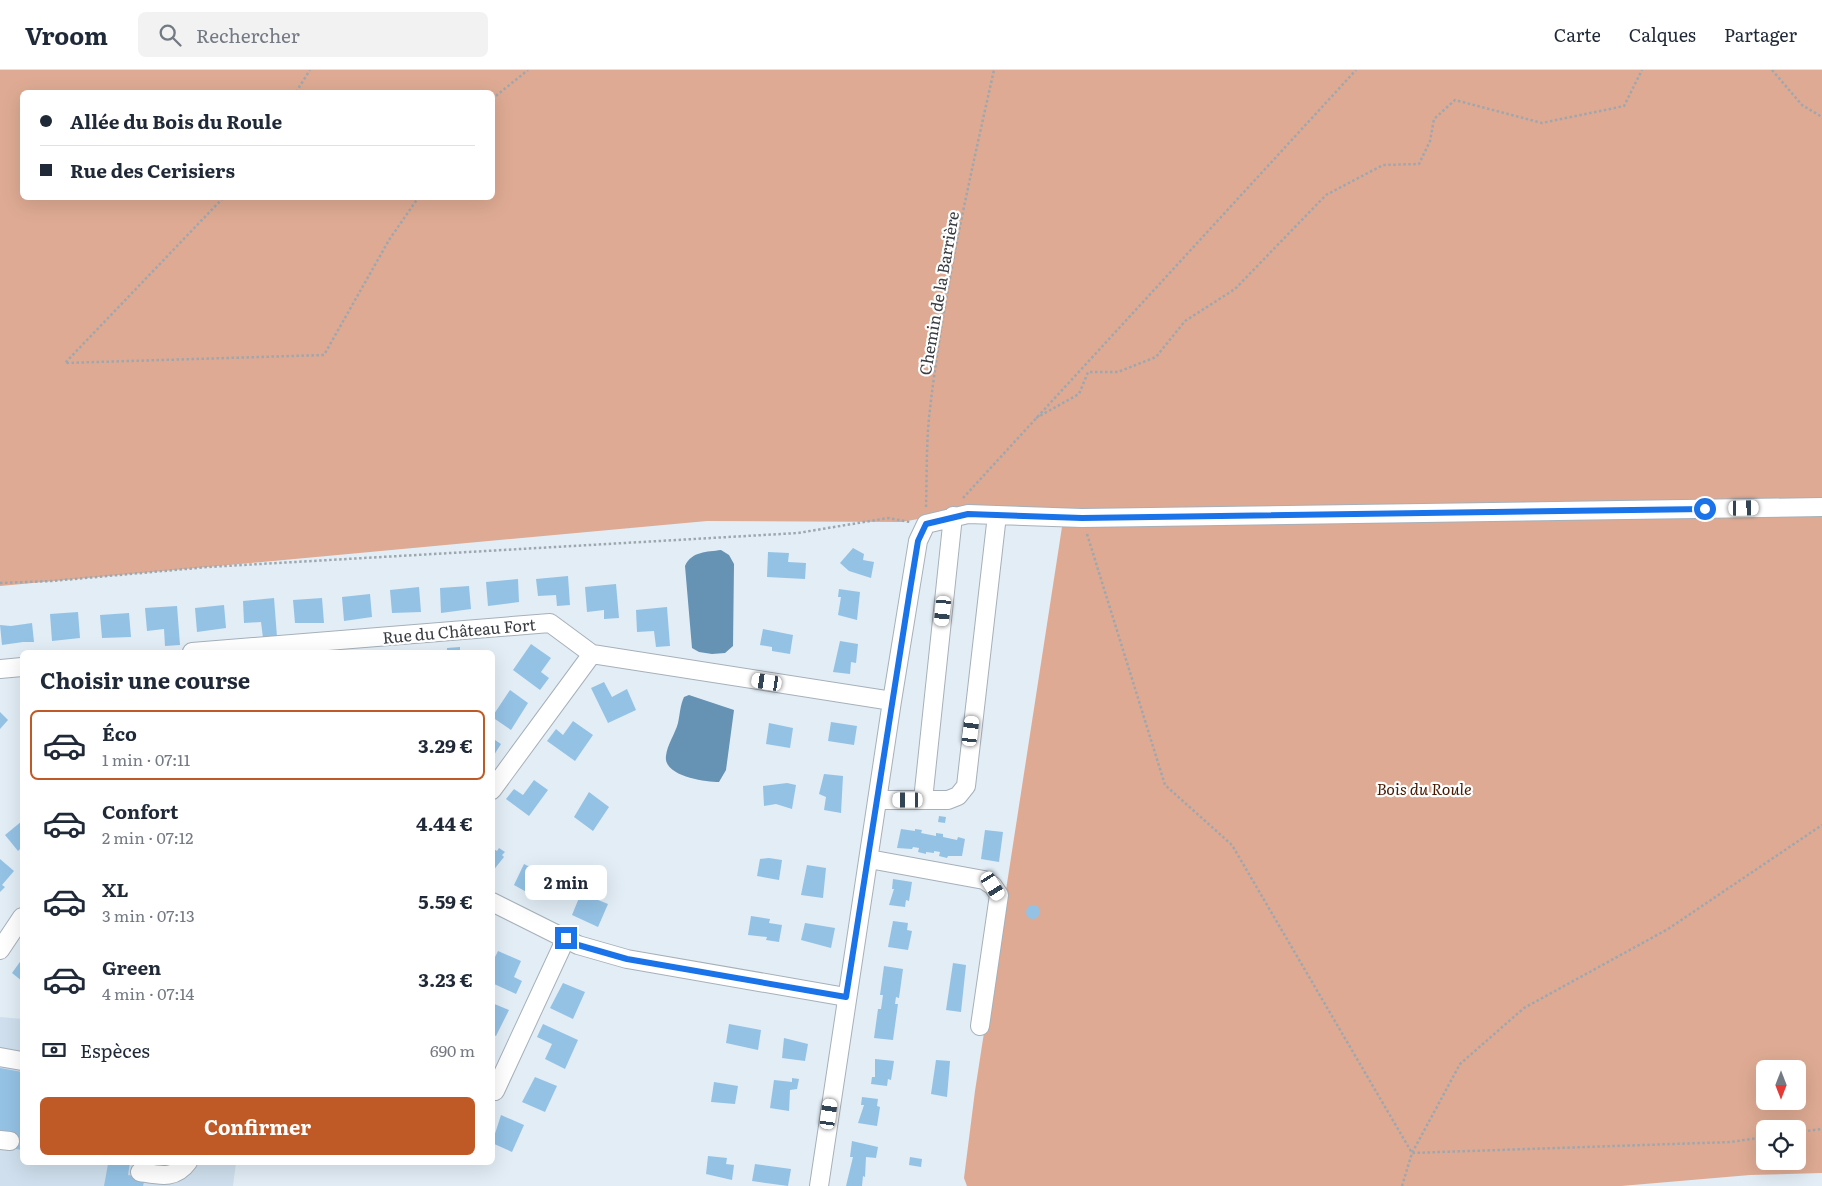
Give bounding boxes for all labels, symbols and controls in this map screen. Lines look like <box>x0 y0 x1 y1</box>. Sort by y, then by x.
search box <box>138 12 488 57</box>
text: Vroom <box>25 17 108 52</box>
icon: search <box>156 21 184 49</box>
text: Rechercher <box>196 21 300 49</box>
text: Carte <box>1554 21 1601 48</box>
text: Calques <box>1629 21 1696 48</box>
text: Partager <box>1724 21 1797 48</box>
text: Allée du Bois du Roule <box>70 107 282 135</box>
text: Rue des Cerisiers <box>70 156 235 184</box>
street label: Chemin de la Barrière <box>912 209 964 377</box>
route start <box>1694 498 1716 520</box>
car <box>1728 500 1759 516</box>
car <box>933 595 952 627</box>
street label: Rue du Château Fort <box>381 611 537 649</box>
text: Choisir une course <box>40 663 250 696</box>
car <box>751 672 782 692</box>
car <box>961 715 980 747</box>
text: Éco <box>102 719 137 747</box>
icon: car <box>42 723 87 768</box>
text: 3.29 € <box>418 731 473 759</box>
text: 1 min · 07:11 <box>102 747 190 771</box>
park label: Bois du Roule <box>1376 776 1472 800</box>
car <box>893 793 923 808</box>
text: Confort <box>102 797 178 825</box>
icon: car <box>42 801 87 846</box>
text: 4.44 € <box>416 809 473 837</box>
text: 2 min · 07:12 <box>102 825 193 849</box>
callout: 2 min <box>525 866 607 900</box>
car <box>978 869 1007 903</box>
text: 2 min <box>544 870 588 894</box>
text: XL <box>102 875 129 903</box>
icon: car <box>42 879 87 924</box>
text: 5.59 € <box>418 887 473 915</box>
text: 3 min · 07:13 <box>102 903 195 927</box>
route end <box>555 927 577 949</box>
text: Green <box>102 953 161 981</box>
icon: car <box>42 957 87 1002</box>
text: 3.23 € <box>418 965 473 993</box>
text: 4 min · 07:14 <box>102 981 194 1005</box>
icon: cash <box>40 1036 68 1064</box>
text: Espèces <box>80 1036 150 1064</box>
text: 690 m <box>430 1038 475 1062</box>
north arrow <box>1756 1060 1806 1110</box>
map controls <box>1756 1060 1806 1170</box>
button: Confirmer <box>40 1097 475 1155</box>
car <box>819 1098 838 1130</box>
button: locate <box>1756 1120 1806 1170</box>

